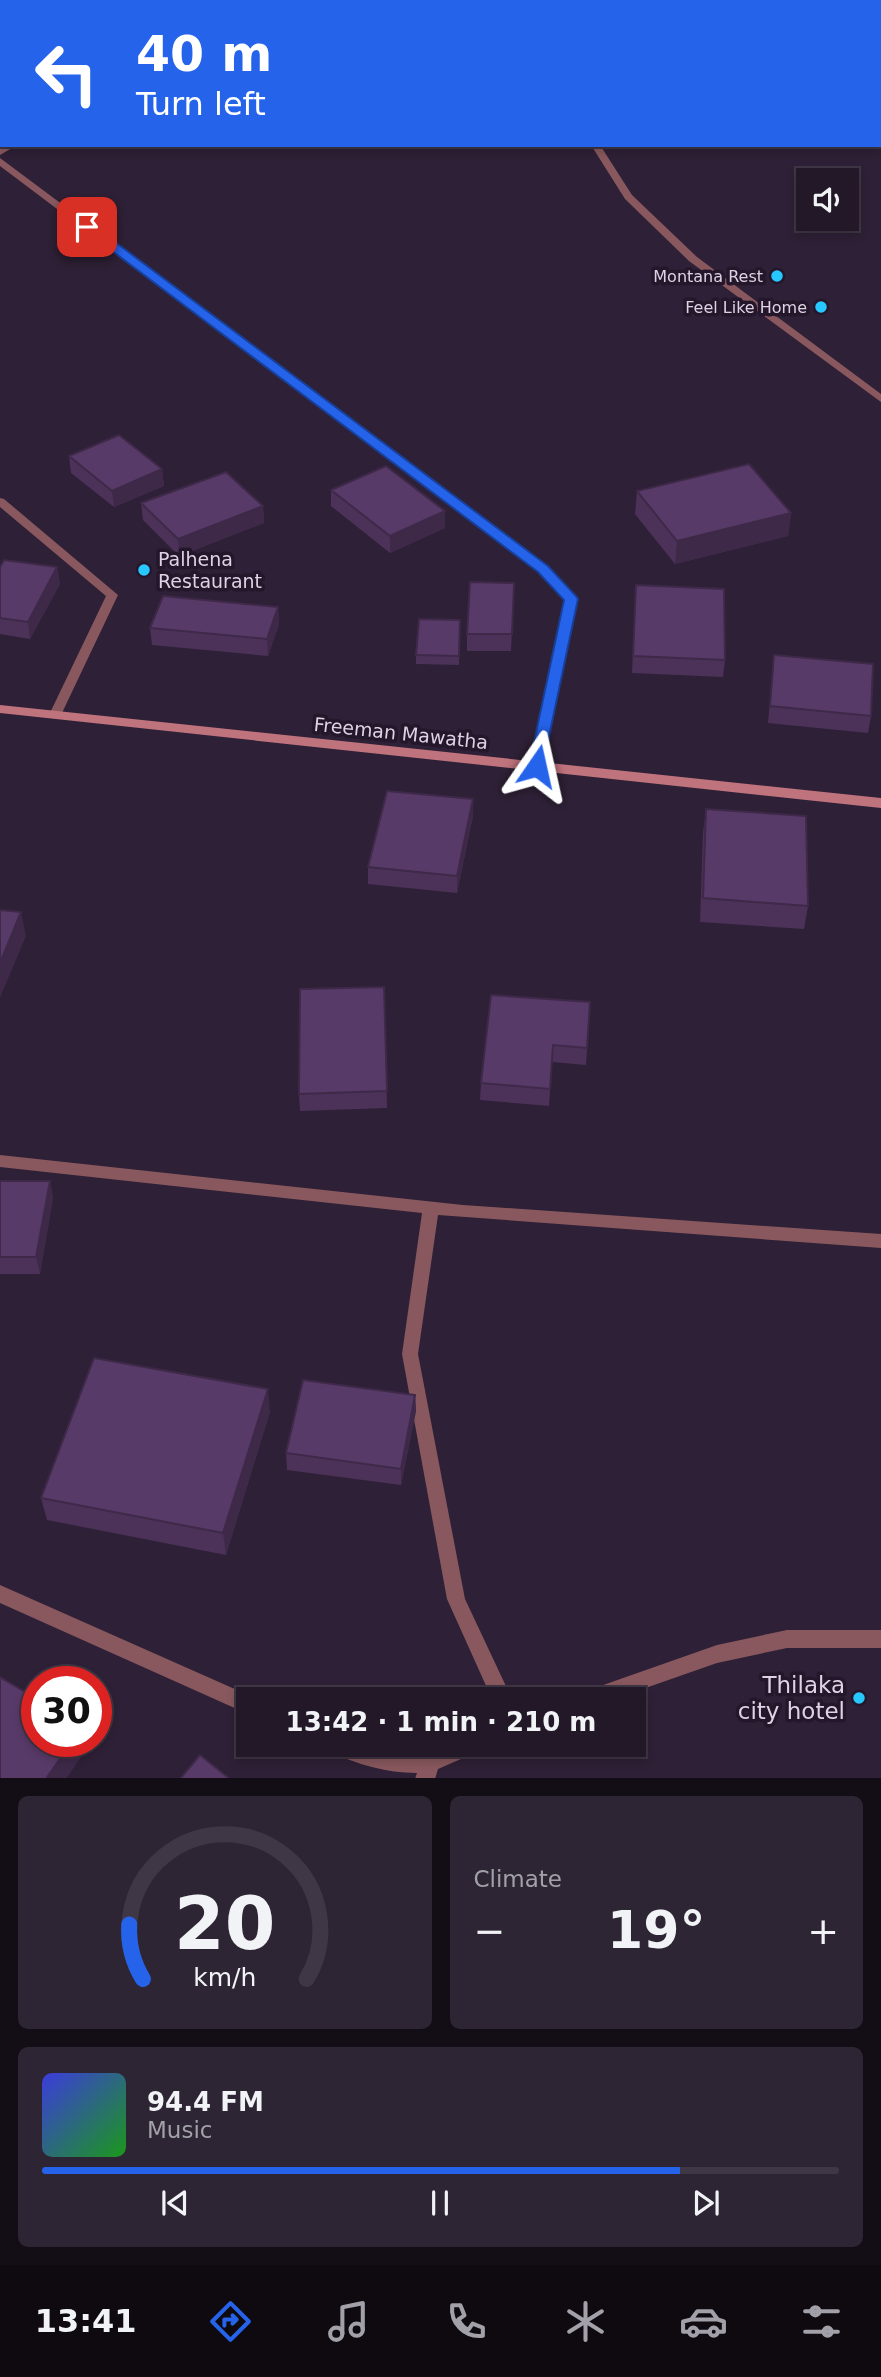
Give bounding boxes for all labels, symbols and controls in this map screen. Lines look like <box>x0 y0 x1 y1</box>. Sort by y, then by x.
text: 40 m <box>136 26 272 83</box>
icon: left <box>21 28 112 119</box>
text: Turn left <box>136 85 266 123</box>
map controls <box>796 168 859 231</box>
button: sound <box>796 168 859 231</box>
pin <box>57 197 117 257</box>
icon: arrive <box>68 208 106 246</box>
place label: Montana Rest <box>653 267 763 286</box>
marker: Montana Rest <box>769 268 785 284</box>
place label: Feel Like Home <box>685 298 807 317</box>
marker: Feel Like Home <box>813 299 829 315</box>
place label: Palhena Restaurant <box>158 548 262 592</box>
marker: Palhena Restaurant <box>136 562 152 578</box>
street label: Freeman Mawatha <box>313 713 489 753</box>
position arrow <box>500 729 574 803</box>
speed limit sign: 30 <box>21 1666 112 1757</box>
place label: Thilaka city hotel <box>738 1672 845 1724</box>
marker: Thilaka city hotel <box>851 1690 867 1706</box>
text: 13:42 · 1 min · 210 m <box>286 1707 596 1737</box>
text: Climate <box>474 1866 562 1892</box>
text: 20 <box>174 1881 275 1966</box>
text: 19° <box>607 1900 705 1960</box>
text: − <box>474 1909 505 1953</box>
text: + <box>807 1909 839 1953</box>
text: km/h <box>193 1962 256 1991</box>
text: 94.4 FM <box>147 2087 264 2117</box>
text: Music <box>147 2117 212 2143</box>
icon: previous <box>156 2184 194 2222</box>
icon: pause <box>421 2184 459 2222</box>
icon: next <box>687 2184 725 2222</box>
icon: directions <box>206 2297 255 2346</box>
icon: music <box>324 2297 373 2346</box>
icon: phone <box>442 2297 491 2346</box>
icon: climate <box>561 2297 610 2346</box>
icon: car <box>679 2297 728 2346</box>
icon: filters <box>797 2297 846 2346</box>
text: 13:41 <box>35 2302 137 2340</box>

